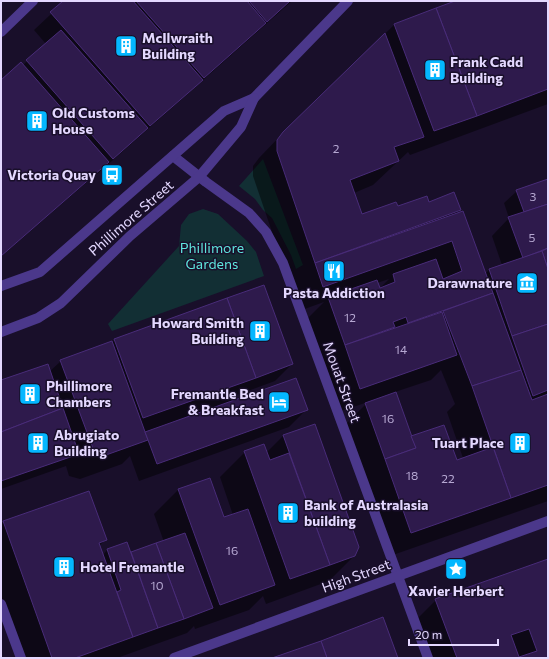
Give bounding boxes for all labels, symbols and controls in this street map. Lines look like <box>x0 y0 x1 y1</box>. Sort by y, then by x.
place label: McIlwraith Building <box>142 29 213 62</box>
building icon: McIlwraith Building <box>113 33 139 59</box>
place label: Frank Cadd Building <box>450 53 523 86</box>
building icon: Frank Cadd Building <box>422 57 448 83</box>
place label: Old Customs House <box>52 104 136 137</box>
building icon: Old Customs House <box>24 108 50 134</box>
house number: 2 <box>333 141 340 155</box>
bus stop icon: Victoria Quay <box>99 162 125 188</box>
place label: Victoria Quay <box>7 166 96 183</box>
street label: Phillimore Street <box>85 176 177 259</box>
house number: 3 <box>530 189 537 203</box>
house number: 5 <box>529 230 536 244</box>
park label: Phillimore Gardens <box>180 239 244 272</box>
restaurant icon: Pasta Addiction <box>321 258 347 284</box>
museum icon: Darawnature <box>514 270 540 296</box>
place label: Darawnature <box>428 274 512 291</box>
place label: Pasta Addiction <box>283 284 385 301</box>
house number: 12 <box>344 310 356 324</box>
place label: Howard Smith Building <box>152 314 244 347</box>
building icon: Howard Smith Building <box>247 318 273 344</box>
street label: Mouat Street <box>320 339 365 425</box>
house number: 14 <box>395 342 407 356</box>
place label: Phillimore Chambers <box>46 377 112 410</box>
building icon: Phillimore Chambers <box>17 381 43 407</box>
place label: Fremantle Bed & Breakfast <box>171 385 264 418</box>
hotel icon: Fremantle Bed & Breakfast <box>266 389 292 415</box>
house number: 16 <box>382 411 394 425</box>
place label: Abrugiato Building <box>54 426 119 459</box>
building icon: Abrugiato Building <box>25 430 51 456</box>
building icon: Tuart Place <box>507 430 533 456</box>
place label: Tuart Place <box>432 434 504 451</box>
house number: 18 <box>406 468 418 482</box>
house number: 22 <box>441 471 455 485</box>
place label: Bank of Australasia building <box>304 496 428 529</box>
building icon: Bank of Australasia building <box>275 500 301 526</box>
house number: 16 <box>226 543 238 557</box>
building icon: Hotel Fremantle <box>51 554 77 580</box>
street label: High Street <box>319 555 393 596</box>
place icon: Xavier Herbert <box>443 556 469 582</box>
place label: Hotel Fremantle <box>80 558 184 575</box>
house number: 10 <box>151 578 164 592</box>
place label: Xavier Herbert <box>408 582 504 599</box>
scale bar <box>409 621 498 647</box>
text: 20 m <box>415 627 442 641</box>

